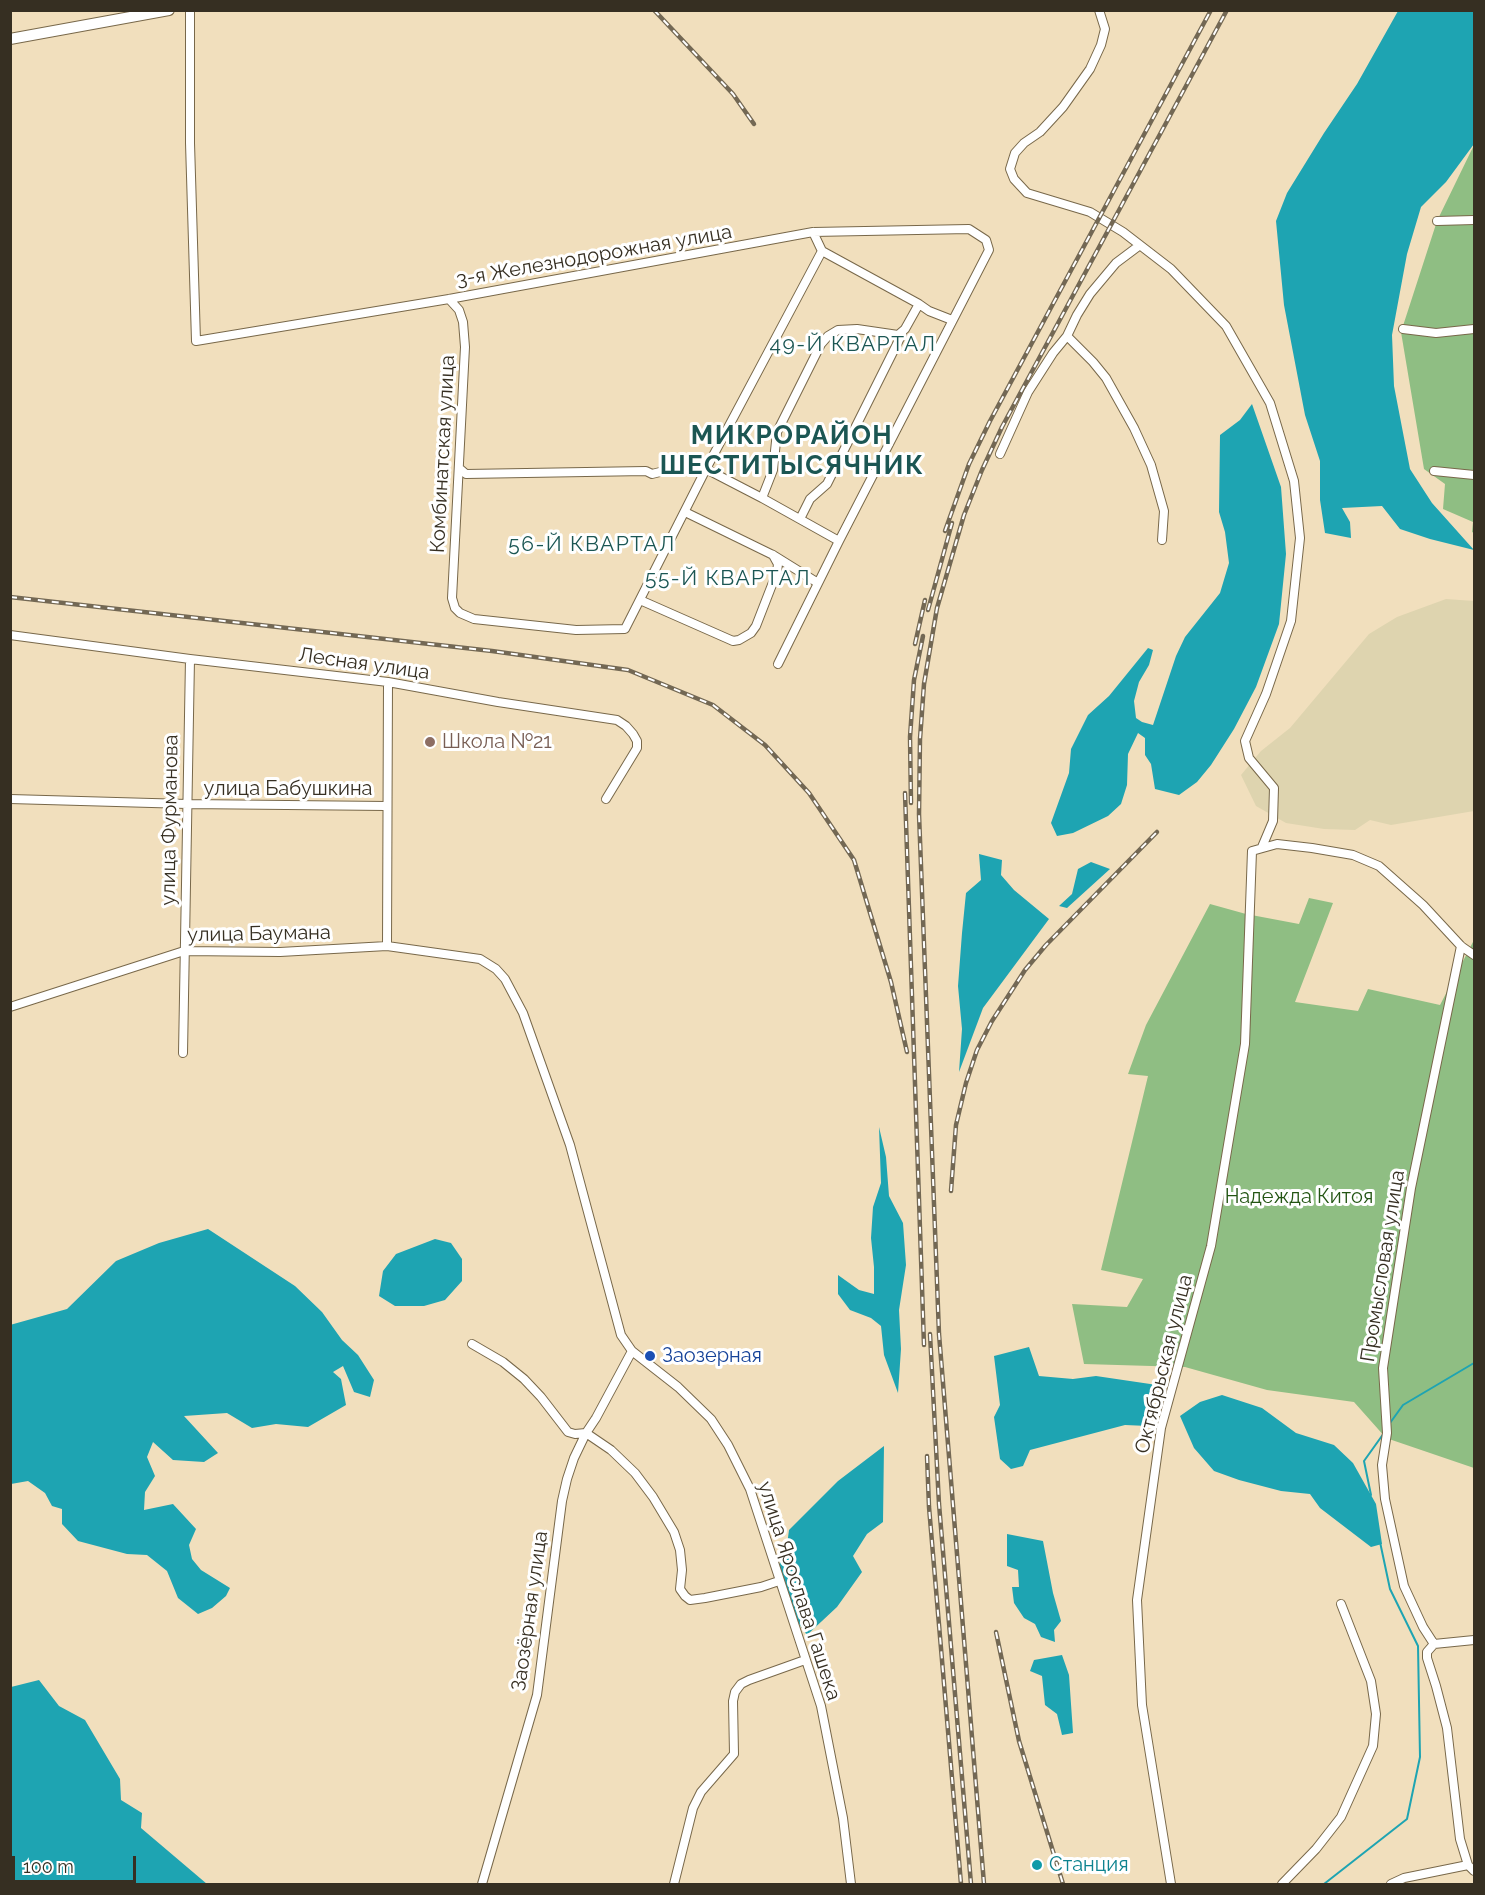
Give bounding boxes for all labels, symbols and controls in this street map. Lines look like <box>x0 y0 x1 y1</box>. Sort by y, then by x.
street label: 3-я Железнодорожная улица <box>454 220 734 292</box>
district label: 49-Й КВАРТАЛ <box>769 332 937 358</box>
street label: Комбинатская улица <box>426 354 460 554</box>
district label: МИКРОРАЙОН ШЕСТИТЫСЯЧНИК <box>660 420 924 482</box>
district label: 56-Й КВАРТАЛ <box>508 532 676 558</box>
district label: 55-Й КВАРТАЛ <box>645 566 811 592</box>
street label: Лесная улица <box>297 643 431 685</box>
place label: Школа №21 <box>442 730 552 754</box>
street label: улица Фурманова <box>157 734 183 906</box>
marker: Школа №21 <box>423 735 437 749</box>
street label: улица Бабушкина <box>203 777 373 801</box>
street label: улица Баумана <box>187 921 331 947</box>
street label: Промысловая улица <box>1356 1168 1410 1364</box>
park label: Надежда Китоя <box>1225 1185 1373 1209</box>
street label: Октябрьская улица <box>1130 1272 1198 1456</box>
place label: Заозерная <box>662 1344 762 1368</box>
marker: Заозерная <box>643 1349 657 1363</box>
street label: улица Ярослава Гашека <box>752 1478 846 1704</box>
street label: Заозёрная улица <box>507 1529 553 1693</box>
scale bar <box>15 1844 140 1882</box>
place label: Станция <box>1049 1853 1129 1877</box>
text: 100 m <box>23 1856 74 1877</box>
marker: Станция <box>1030 1858 1044 1872</box>

